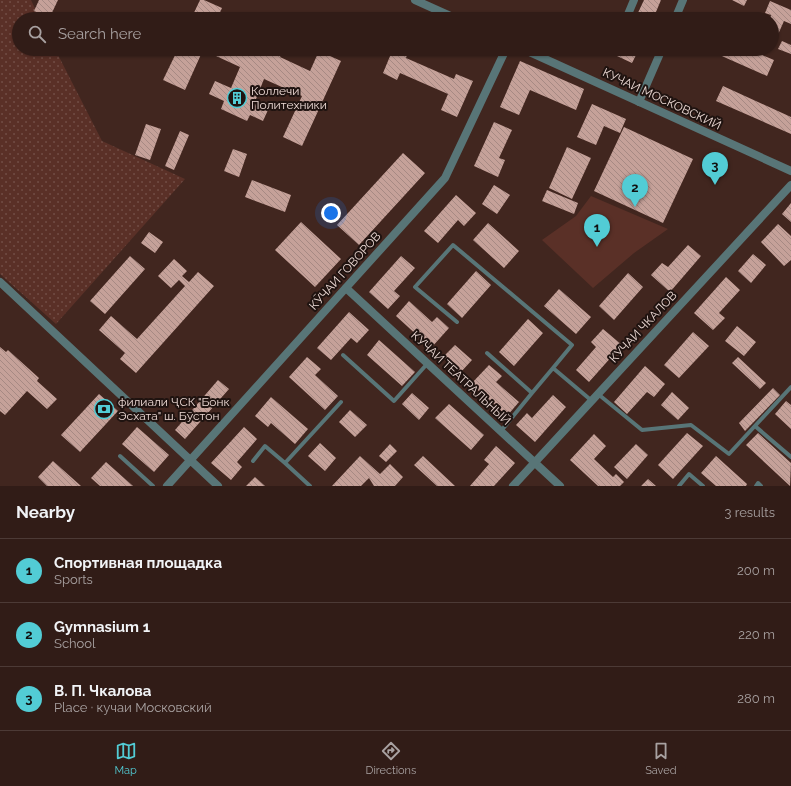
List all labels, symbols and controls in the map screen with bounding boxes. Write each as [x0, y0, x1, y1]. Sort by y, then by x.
search box [12, 12, 779, 56]
icon: search [26, 23, 48, 45]
text: Search here [58, 25, 141, 43]
street label: КУЧАИ МОСКОВСКИЙ [601, 65, 723, 133]
place label: Коллечи Политехники [251, 84, 327, 112]
building icon: Коллечи Политехники [226, 87, 248, 109]
pin: 3 [702, 152, 728, 185]
pin: 2 [622, 174, 648, 207]
your location [321, 203, 341, 223]
pin: 1 [584, 214, 610, 247]
street label: КӮЧАИ ГОВОРОВ [306, 229, 384, 313]
street label: КУЧАИ ЧКАЛОВ [606, 289, 680, 365]
street label: КУЧАИ ТЕАТРАЛЬНЫЙ [408, 328, 514, 428]
place label: филиали ҶСК "Бонк Эсхата" ш. Бӯстон [118, 395, 230, 423]
bank icon: филиали ҶСК "Бонк Эсхата" ш. Бӯстон [93, 398, 115, 420]
text: Nearby [16, 502, 75, 522]
text: 3 results [725, 505, 775, 520]
text: Спортивная площадка [54, 554, 222, 572]
text: 1 [26, 563, 32, 578]
text: 200 m [737, 563, 775, 578]
text: Sports [54, 572, 93, 587]
text: Gymnasium 1 [54, 618, 150, 636]
text: 2 [25, 627, 33, 642]
text: 220 m [738, 627, 775, 642]
text: School [54, 636, 96, 651]
text: В. П. Чкалова [54, 682, 151, 700]
text: 3 [25, 691, 33, 706]
text: 280 m [737, 691, 775, 706]
text: Place · кучаи Московский [54, 700, 212, 715]
tab: Map [114, 740, 137, 777]
tab: Directions [366, 740, 416, 777]
tab: Saved [645, 740, 677, 777]

